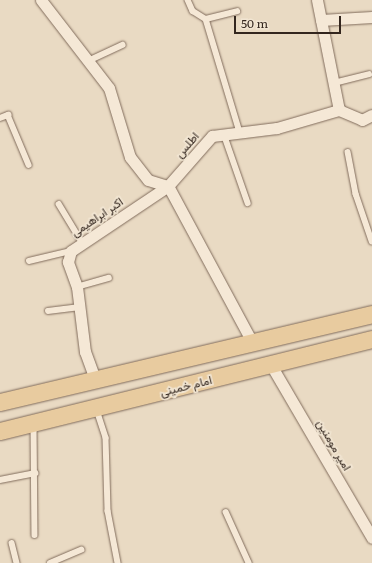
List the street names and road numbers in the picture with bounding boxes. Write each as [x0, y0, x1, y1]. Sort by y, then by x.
street label: اطلس [172, 129, 202, 161]
street label: اکبر ابراهیمی [68, 194, 126, 240]
street label: امام خمینی [159, 373, 213, 399]
street label: امیر مومنین [314, 417, 354, 473]

